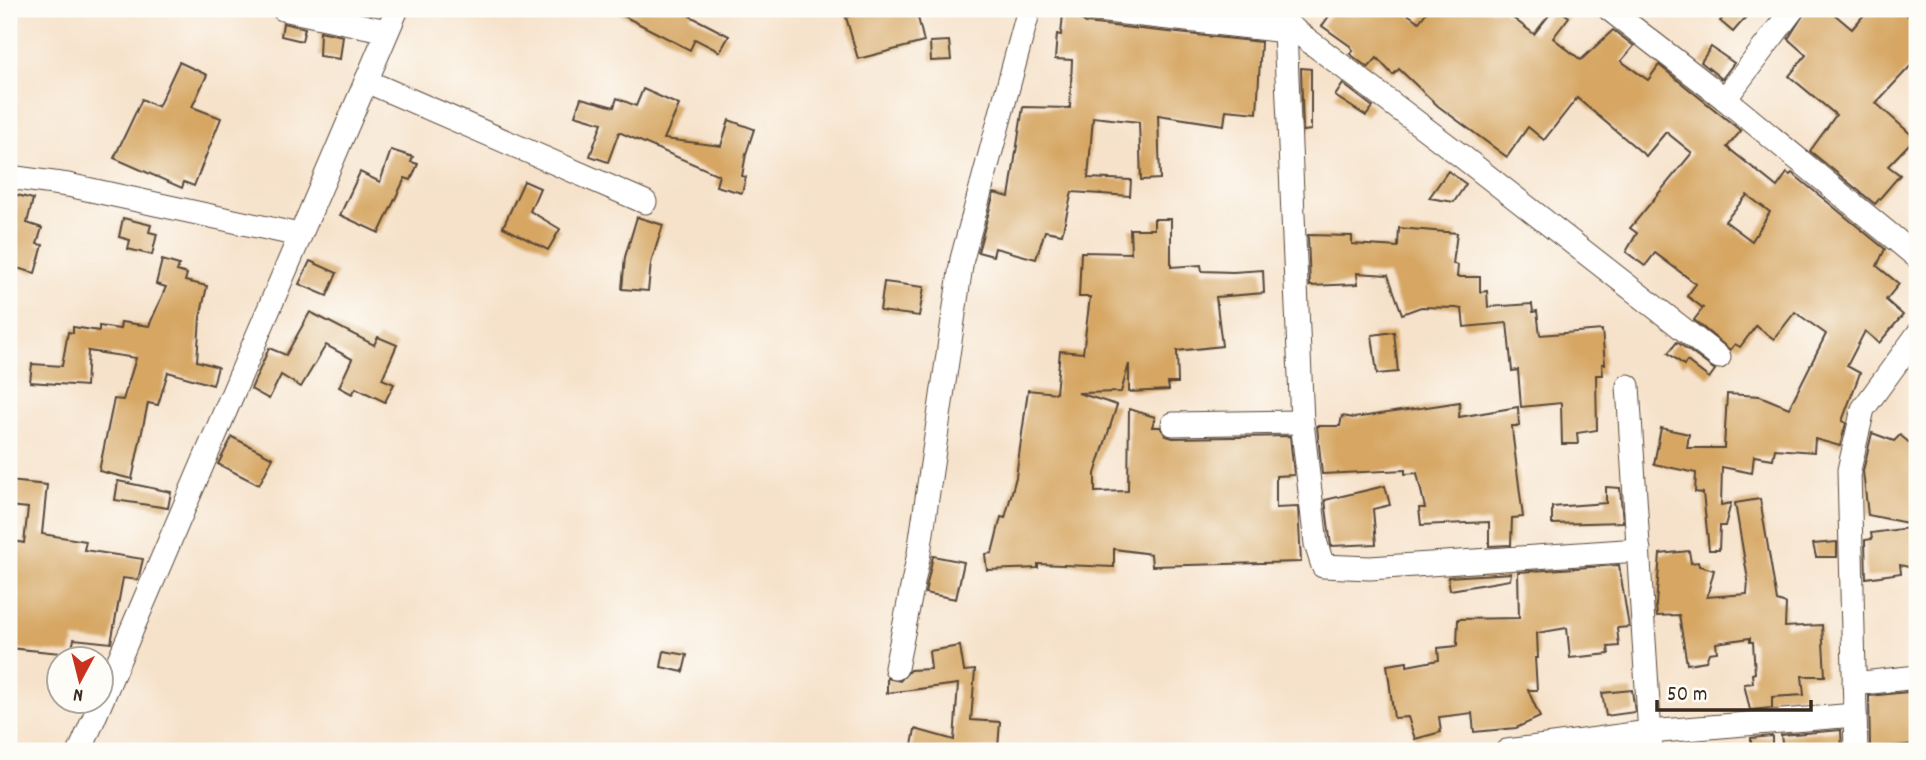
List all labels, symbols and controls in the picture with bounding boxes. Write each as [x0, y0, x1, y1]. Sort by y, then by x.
north arrow [46, 644, 116, 714]
scale bar [1657, 669, 1811, 713]
text: N [72, 679, 85, 707]
text: 50 m [1667, 681, 1707, 711]

